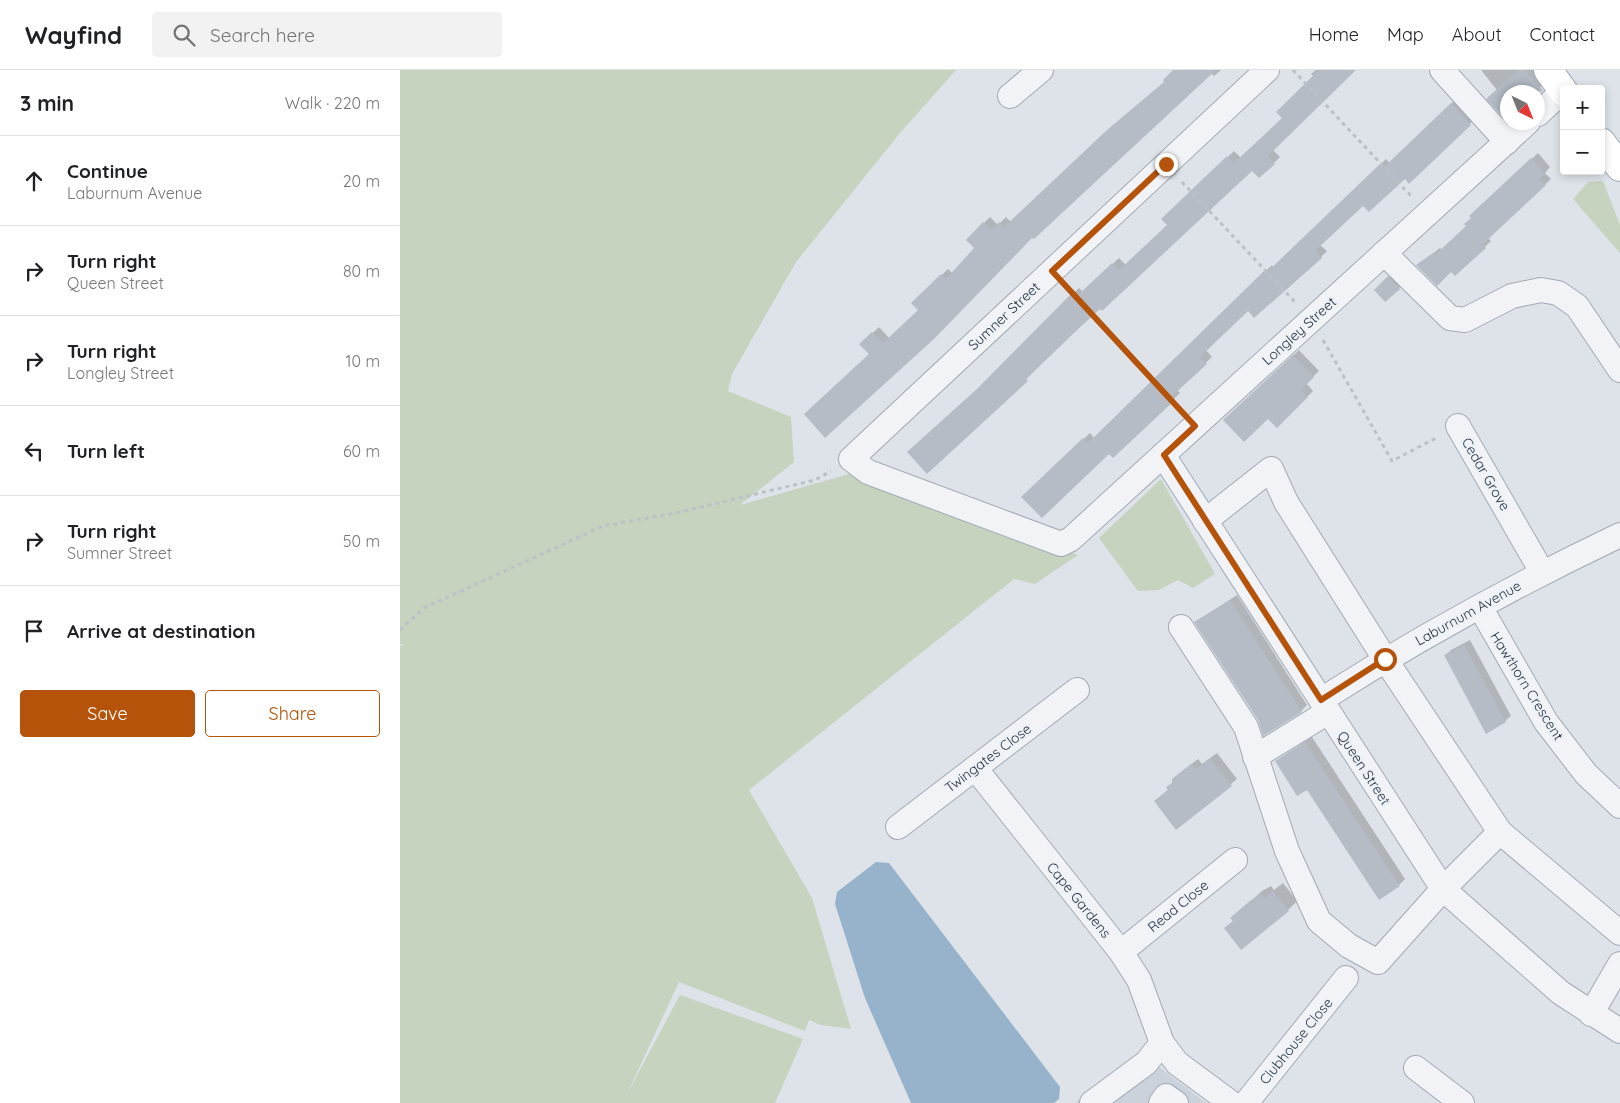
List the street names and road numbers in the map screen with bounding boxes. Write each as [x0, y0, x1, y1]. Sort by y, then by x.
street label: Sumner Street [964, 278, 1044, 354]
street label: Longley Street [1258, 293, 1340, 369]
street label: Cedar Grove [1458, 434, 1514, 514]
street label: Laburnum Avenue [1412, 576, 1524, 650]
street label: Hawthorn Crescent [1486, 628, 1568, 744]
street label: Twingates Close [941, 720, 1035, 796]
street label: Queen Street [1333, 728, 1395, 809]
street label: Cape Gardens [1043, 858, 1115, 942]
street label: Read Close [1144, 876, 1212, 936]
street label: Clubhouse Close [1255, 994, 1337, 1088]

